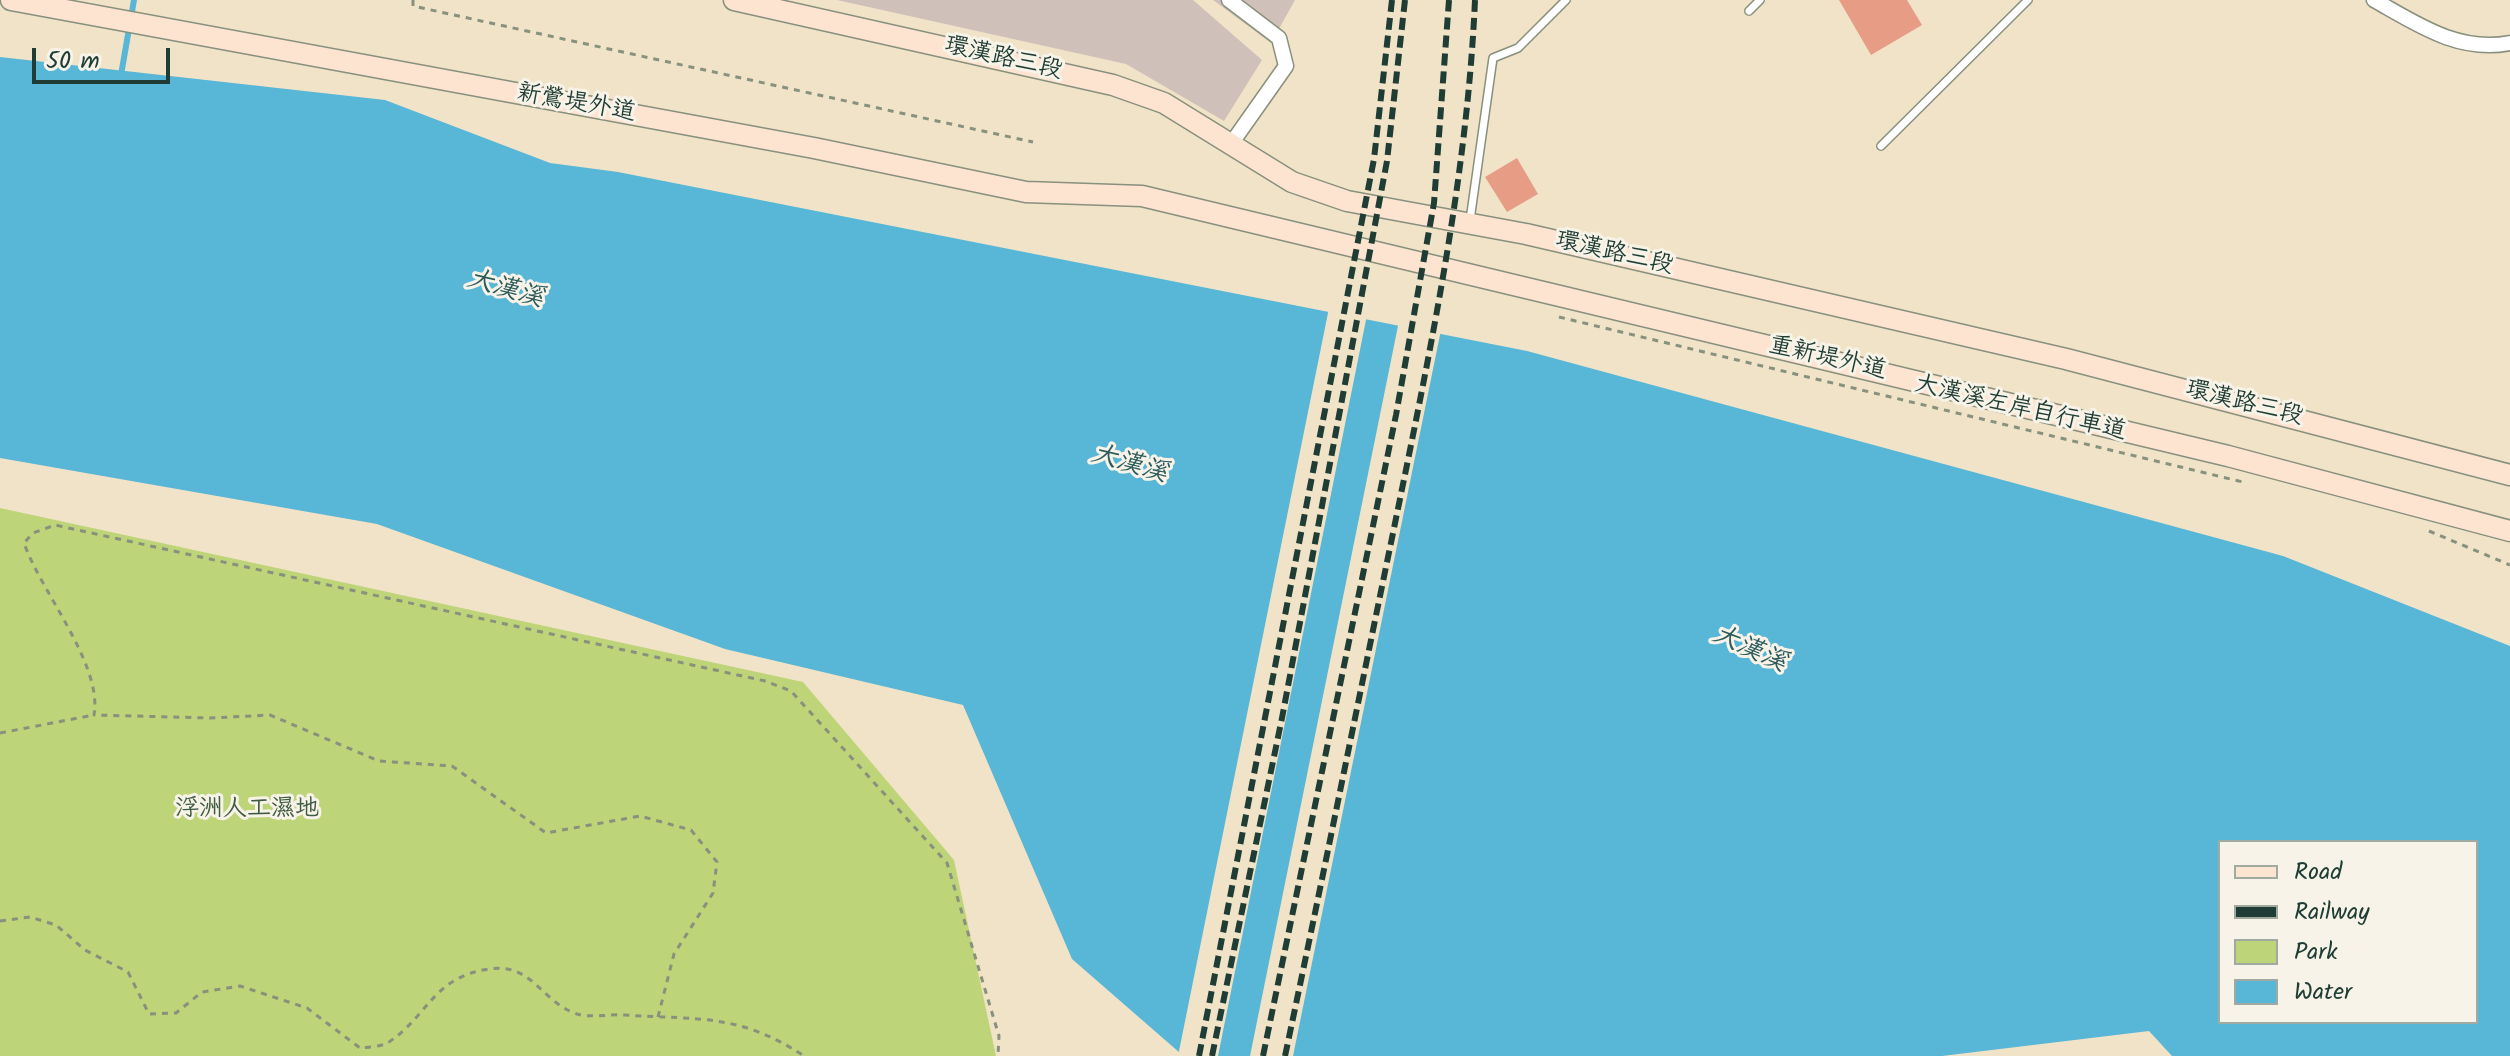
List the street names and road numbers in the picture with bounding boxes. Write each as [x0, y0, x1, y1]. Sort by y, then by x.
street label: 環漢路三段 [941, 32, 1065, 88]
street label: 新鶯堤外道 [514, 80, 638, 130]
street label: 環漢路三段 [1552, 227, 1676, 283]
street label: 重新堤外道 [1765, 332, 1889, 388]
street label: 大漢溪左岸自行車道 [1912, 372, 2128, 448]
street label: 環漢路三段 [2182, 377, 2306, 433]

